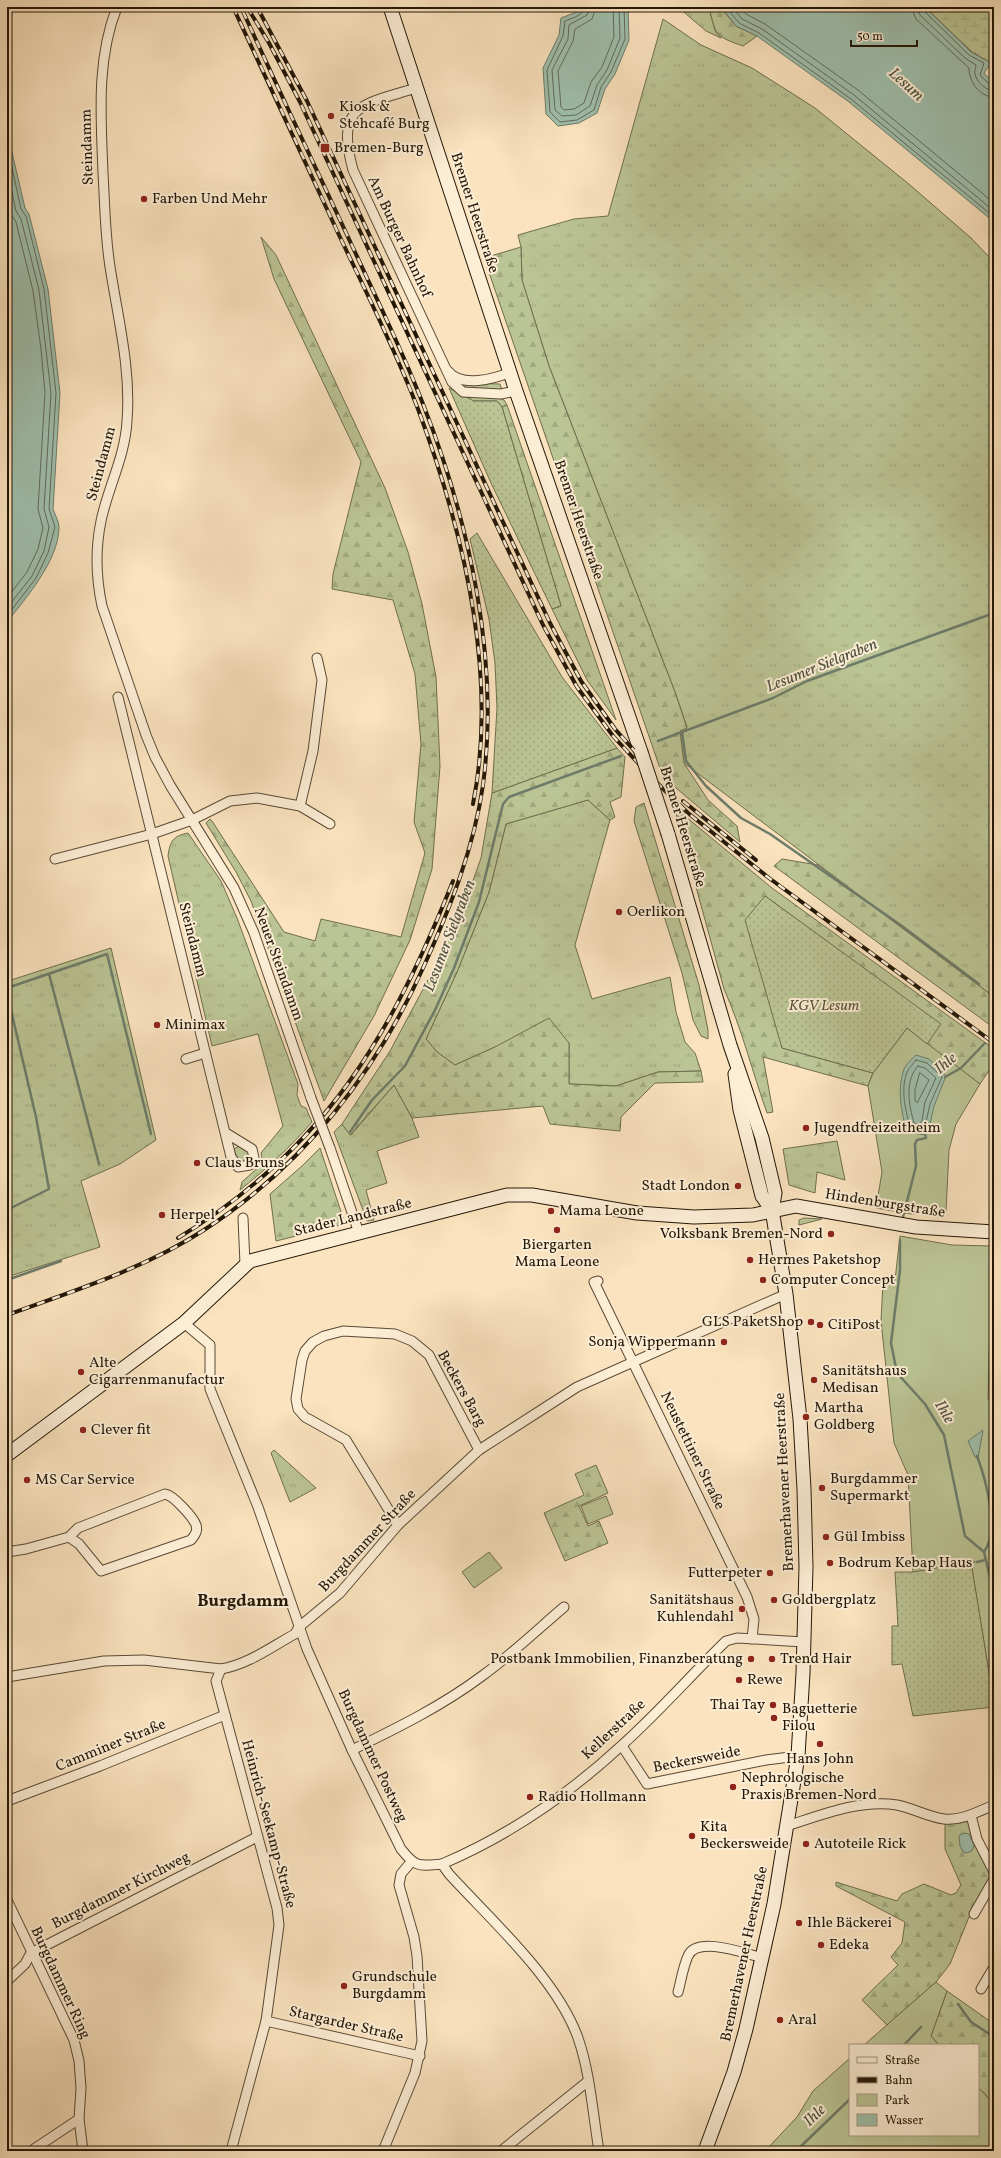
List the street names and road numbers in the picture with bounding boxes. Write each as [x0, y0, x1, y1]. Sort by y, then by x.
street label: Steindamm [76, 108, 100, 186]
street label: Bremer Heerstraße [445, 150, 503, 276]
street label: Am Burger Bahnhof [362, 173, 437, 303]
street label: Steindamm [82, 424, 122, 504]
street label: Bremer Heerstraße [548, 457, 608, 583]
street label: Bremer Heerstraße [654, 764, 710, 890]
street label: Steindamm [173, 900, 211, 980]
street label: Neuer Steindamm [248, 904, 308, 1024]
street label: Hindenburgstraße [823, 1184, 947, 1224]
street label: Stader Landstraße [292, 1193, 414, 1243]
street label: Beckers Barg [431, 1347, 491, 1431]
street label: Neustettiner Straße [654, 1388, 730, 1514]
street label: Bremerhavener Heerstraße [770, 1392, 800, 1572]
street label: Burgdammer Straße [315, 1485, 421, 1597]
street label: Burgdammer Postweg [332, 1686, 412, 1826]
street label: Kellerstraße [577, 1695, 651, 1765]
street label: Camminer Straße [53, 1714, 169, 1778]
street label: Heinrich-Seekamp-Straße [235, 1737, 301, 1911]
street label: Beckersweide [651, 1741, 743, 1779]
street label: Burgdammer Kirchweg [48, 1847, 194, 1935]
street label: Bremerhavener Heerstraße [716, 1864, 774, 2044]
street label: Burgdammer Ring [25, 1923, 95, 2043]
street label: Stargarder Straße [287, 2002, 405, 2048]

